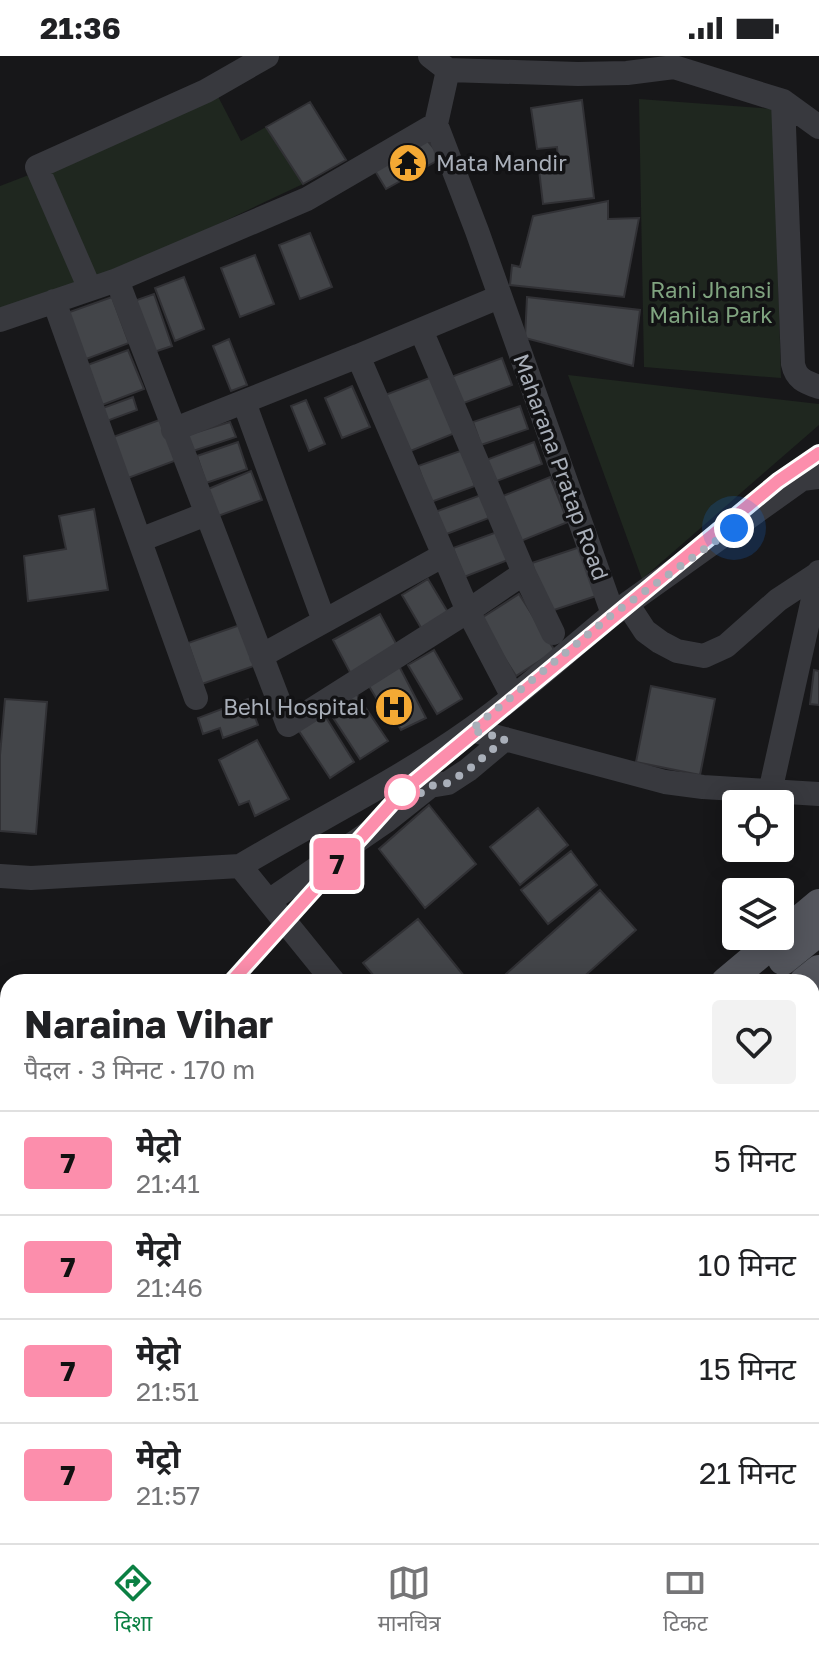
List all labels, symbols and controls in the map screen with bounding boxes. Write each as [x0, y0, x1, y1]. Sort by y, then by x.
text: 21:36 [40, 10, 121, 46]
temple icon: Mata Mandir [387, 142, 429, 184]
place label: Mata Mandir [436, 149, 567, 176]
park label: Rani Jhansi Mahila Park [649, 276, 773, 328]
street label: Maharana Pratap Road [508, 350, 615, 584]
your location [714, 508, 754, 548]
hospital icon: Behl Hospital [373, 686, 415, 728]
place label: Behl Hospital [223, 693, 366, 720]
unlabelled marker [385, 775, 419, 809]
map controls [722, 790, 794, 950]
button: locate [722, 790, 794, 862]
line badge: 7 [311, 838, 363, 890]
text: 7 [329, 847, 345, 880]
button: layers [722, 878, 794, 950]
button: heart [712, 1000, 796, 1084]
text: Naraina Vihar [24, 1001, 273, 1046]
text: पैदल · 3 मिनट · 170 m [24, 1054, 255, 1085]
text: मेट्रो [136, 1127, 181, 1163]
text: 5 मिनट [714, 1143, 796, 1179]
text: 7 [60, 1146, 76, 1179]
text: 21:41 [136, 1168, 200, 1199]
text: मेट्रो [136, 1231, 181, 1267]
text: 10 मिनट [698, 1247, 796, 1283]
text: 7 [60, 1250, 76, 1283]
text: 21:46 [136, 1272, 203, 1303]
text: मेट्रो [136, 1335, 181, 1371]
text: 15 मिनट [699, 1351, 796, 1387]
text: 7 [60, 1354, 76, 1387]
text: 21:51 [136, 1376, 199, 1407]
text: मेट्रो [136, 1439, 181, 1475]
text: 21 मिनट [699, 1455, 796, 1491]
text: 7 [60, 1458, 76, 1491]
text: 21:57 [136, 1480, 200, 1511]
tab: दिशा [111, 1561, 155, 1640]
tab: मानचित्र [378, 1561, 441, 1640]
tab: टिकट [663, 1561, 708, 1640]

